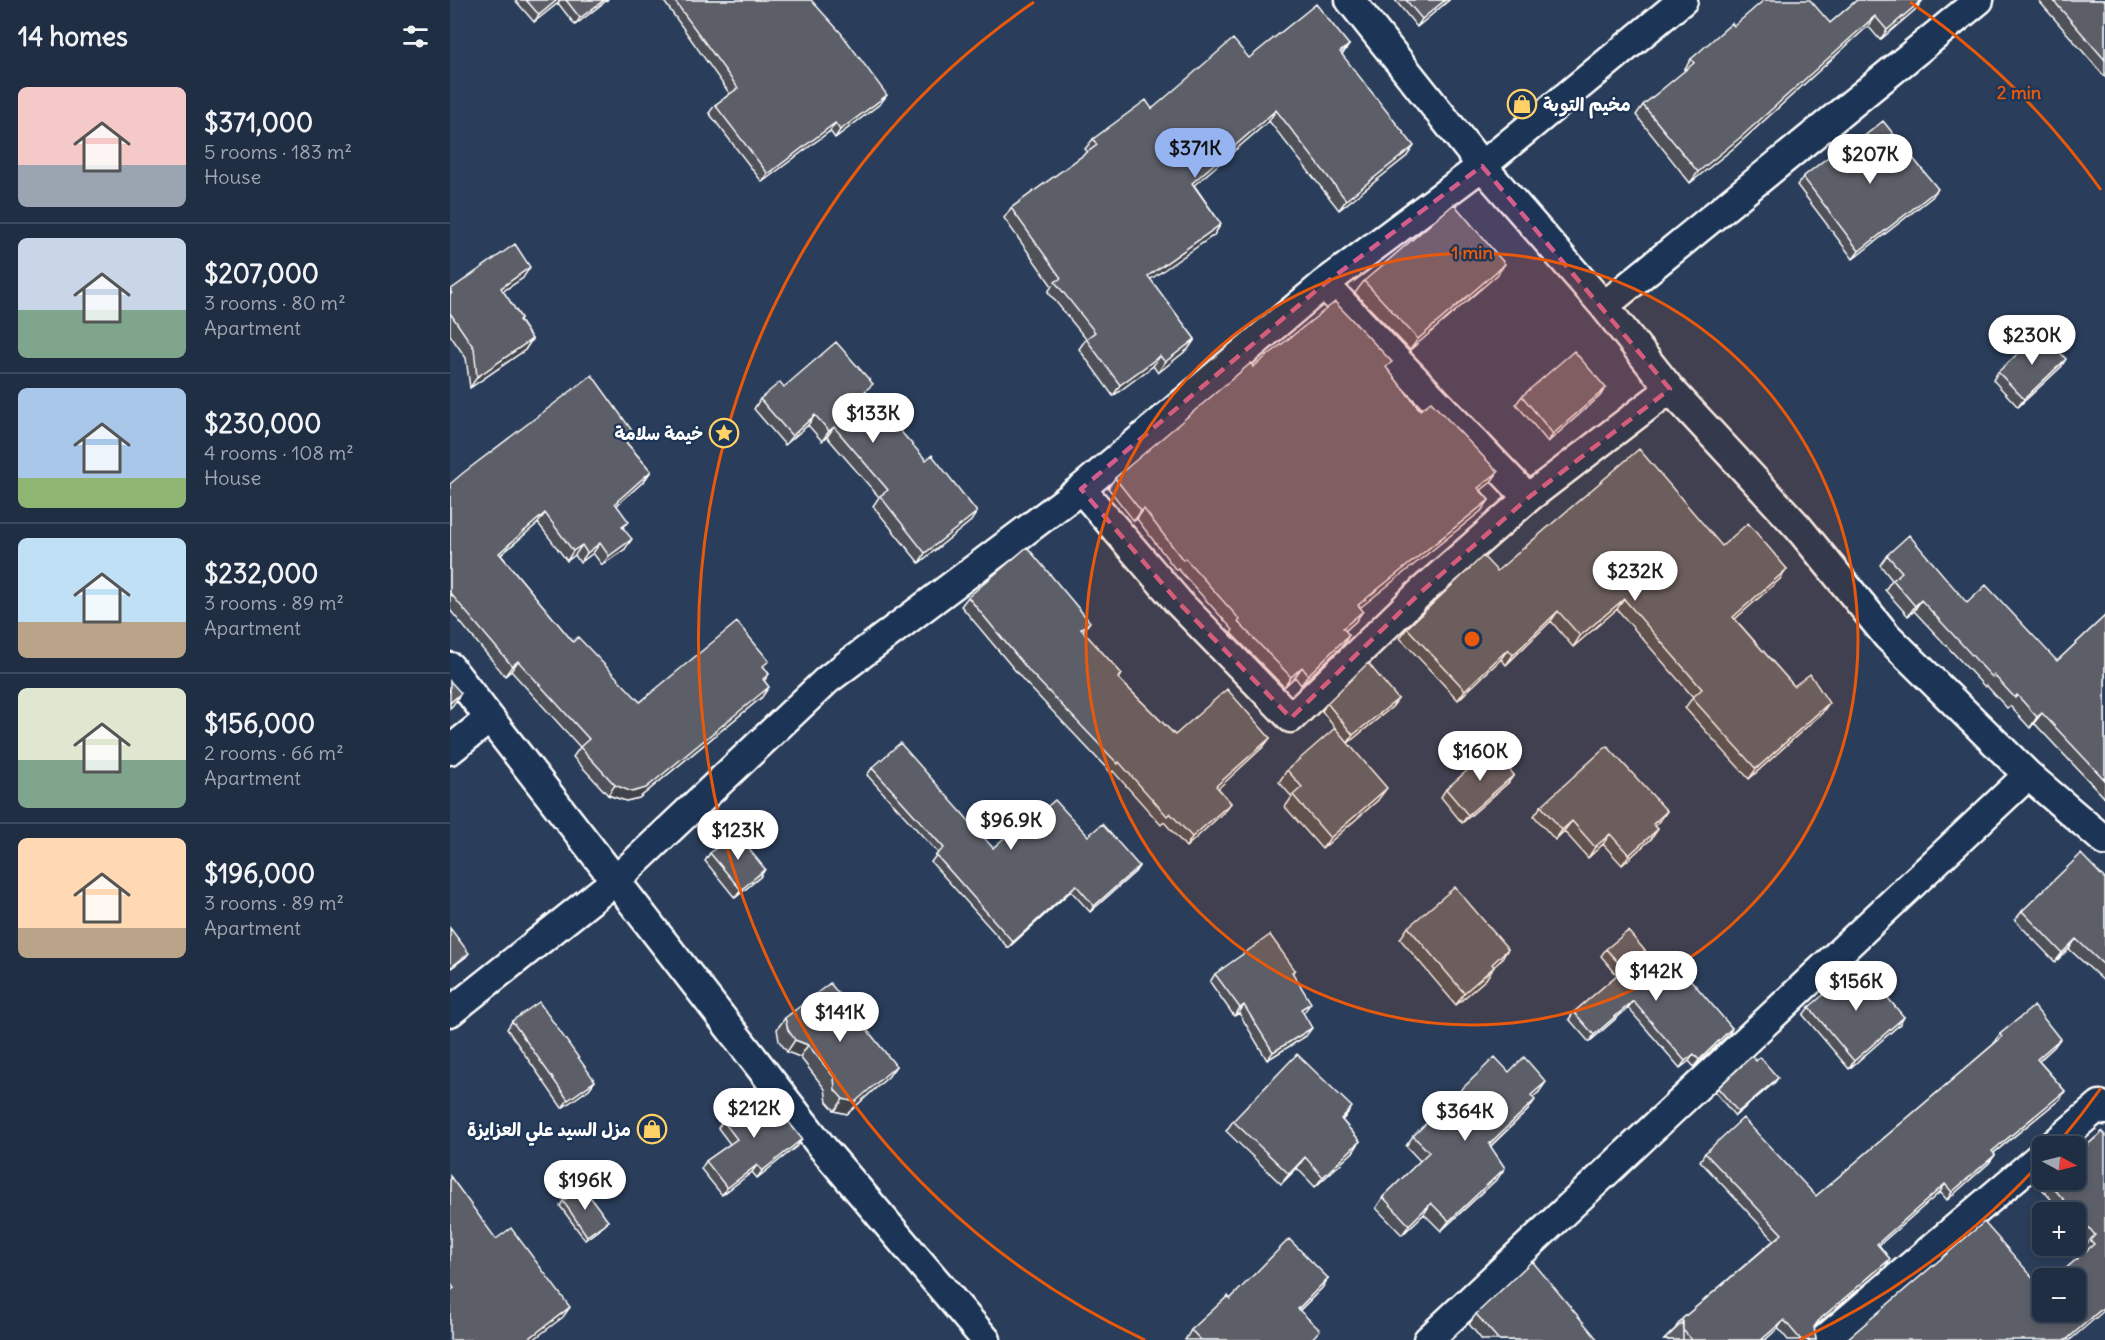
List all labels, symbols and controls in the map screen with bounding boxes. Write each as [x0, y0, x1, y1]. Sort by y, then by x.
text: 14 homes [18, 20, 128, 53]
icon: filters [399, 20, 432, 53]
text: 2 min [1997, 81, 2042, 104]
shop icon: مخيم التوبة [1506, 88, 1538, 120]
place label: مخيم التوبة [1543, 93, 1631, 119]
text: $371,000 [204, 106, 313, 139]
icon: home [66, 111, 138, 183]
pin: $371K [1153, 128, 1237, 179]
pin: $207K [1828, 134, 1912, 185]
text: $371K [1169, 135, 1221, 160]
text: 5 rooms · 183 m² [204, 139, 352, 164]
text: $207K [1841, 141, 1899, 166]
text: House [204, 164, 261, 189]
text: 1 min [1451, 241, 1493, 264]
text: $207,000 [204, 257, 319, 290]
icon: home [66, 262, 138, 334]
text: 3 rooms · 80 m² [204, 290, 346, 315]
text: Apartment [204, 315, 301, 340]
pin: $230K [1990, 315, 2074, 366]
text: $230K [2003, 322, 2061, 347]
pin: $133K [831, 393, 915, 444]
text: $133K [846, 400, 900, 425]
text: $230,000 [204, 407, 321, 440]
icon: home [66, 412, 138, 484]
place icon: خيمة سلامة [708, 417, 740, 449]
place label: خيمة سلامة [614, 422, 703, 445]
text: 4 rooms · 108 m² [204, 440, 354, 465]
text: House [204, 465, 261, 490]
pin: $232K [1593, 551, 1677, 602]
text: $232,000 [204, 557, 318, 590]
text: $232K [1607, 558, 1663, 583]
icon: home [66, 562, 138, 634]
text: 3 rooms · 89 m² [204, 590, 344, 615]
text: Apartment [204, 615, 301, 640]
centre of rings [1462, 629, 1482, 649]
text: $156,000 [204, 707, 315, 740]
icon: home [66, 712, 138, 784]
pin: $160K [1438, 731, 1522, 782]
text: $160K [1452, 738, 1508, 763]
text: 2 rooms · 66 m² [204, 740, 344, 765]
text: Apartment [204, 765, 301, 790]
pin: $96.9K [962, 800, 1060, 851]
text: $96.9K [980, 807, 1042, 832]
pin: $123K [696, 810, 780, 861]
text: $123K [711, 817, 765, 842]
text: $196,000 [204, 857, 315, 890]
icon: home [66, 862, 138, 934]
text: 3 rooms · 89 m² [204, 890, 344, 915]
text: Apartment [204, 915, 301, 940]
pin: $142K [1614, 951, 1698, 1002]
text: $142K [1629, 958, 1683, 983]
pin: $156K [1814, 961, 1898, 1012]
text: $156K [1829, 968, 1883, 993]
pin: $141K [798, 992, 882, 1043]
text: $141K [815, 999, 865, 1024]
pin: $212K [712, 1088, 796, 1139]
pin: $364K [1423, 1091, 1507, 1142]
text: $212K [727, 1095, 781, 1120]
text: $364K [1436, 1098, 1494, 1123]
shop icon: مزل السيد علي العزايزة [636, 1113, 668, 1145]
place label: مزل السيد علي العزايزة [467, 1118, 631, 1146]
north arrow [2032, 1136, 2086, 1190]
map controls [2032, 1136, 2086, 1322]
pin: $196K [543, 1160, 627, 1211]
text: $196K [558, 1167, 612, 1192]
button: + [2032, 1202, 2086, 1256]
button: − [2032, 1268, 2086, 1322]

